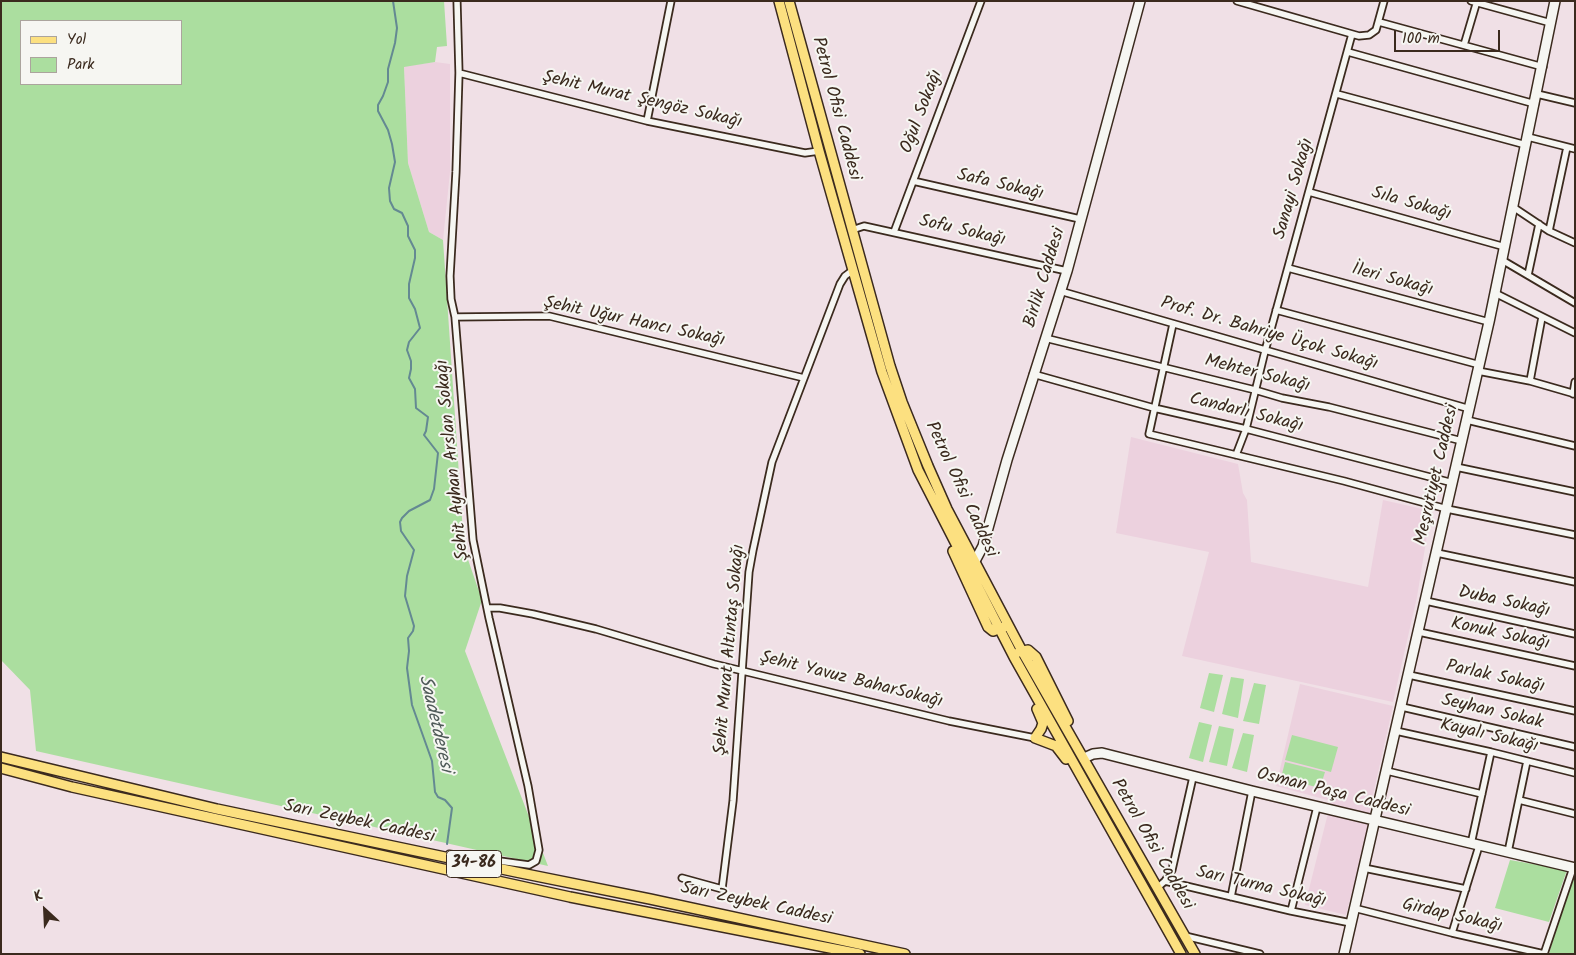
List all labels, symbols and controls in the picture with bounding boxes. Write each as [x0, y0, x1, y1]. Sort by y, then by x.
legend [20, 20, 182, 85]
scale bar [1396, 20, 1502, 52]
text: 100 m [1402, 27, 1440, 51]
text: Yol [67, 28, 86, 52]
street label: Petrol Ofisi Caddesi [805, 35, 865, 183]
text: Park [67, 53, 94, 77]
street label: Şehit Murat Şengöz Sokağı [540, 67, 744, 135]
street label: Oğul Sokağı [897, 67, 949, 157]
street label: Sanayi Sokağı [1270, 136, 1320, 242]
street label: Safa Sokağı [955, 166, 1045, 206]
street label: Sıla Sokağı [1369, 183, 1453, 227]
street label: Sofu Sokağı [917, 212, 1007, 252]
street label: Birlik Caddesi [1021, 225, 1071, 331]
street label: İleri Sokağı [1349, 260, 1435, 302]
street label: Şehit Uğur Hancı Sokağı [541, 293, 727, 353]
street label: Prof. Dr. Bahriye Üçok Sokağı [1158, 294, 1380, 376]
street label: Mehter Sokağı [1202, 351, 1312, 399]
street label: Şehit Ayhan Arslan Sokağı [433, 358, 475, 562]
street label: Candarlı Sokağı [1187, 389, 1305, 439]
street label: Meşrutiyet Caddesi [1411, 403, 1465, 547]
street label: Petrol Ofisi Caddesi [919, 419, 1001, 561]
street label: Şehit Murat Altıntaş Sokağı [711, 543, 751, 757]
street label: Duba Sokağı [1456, 583, 1552, 623]
street label: Konuk Sokağı [1449, 614, 1551, 656]
street label: Şehit Yavuz BaharSokağı [757, 648, 945, 714]
street label: Parlak Sokağı [1444, 657, 1546, 699]
water label: Saadetderesi [412, 673, 456, 775]
street label: Seyhan Sokak [1439, 691, 1545, 735]
street label: Kayalı Sokağı [1438, 715, 1540, 759]
street label: Osman Paşa Caddesi [1254, 765, 1412, 823]
street label: Petrol Ofisi Caddesi [1105, 776, 1197, 914]
street label: Sarı Zeybek Caddesi [281, 796, 437, 850]
road number: 34-86 [446, 851, 502, 878]
street label: Sarı Turna Sokağı [1194, 863, 1328, 913]
street label: Sarı Zeybek Caddesi [678, 878, 834, 932]
north arrow [20, 885, 70, 935]
text: K [30, 885, 47, 908]
street label: Girdap Sokağı [1400, 895, 1504, 939]

